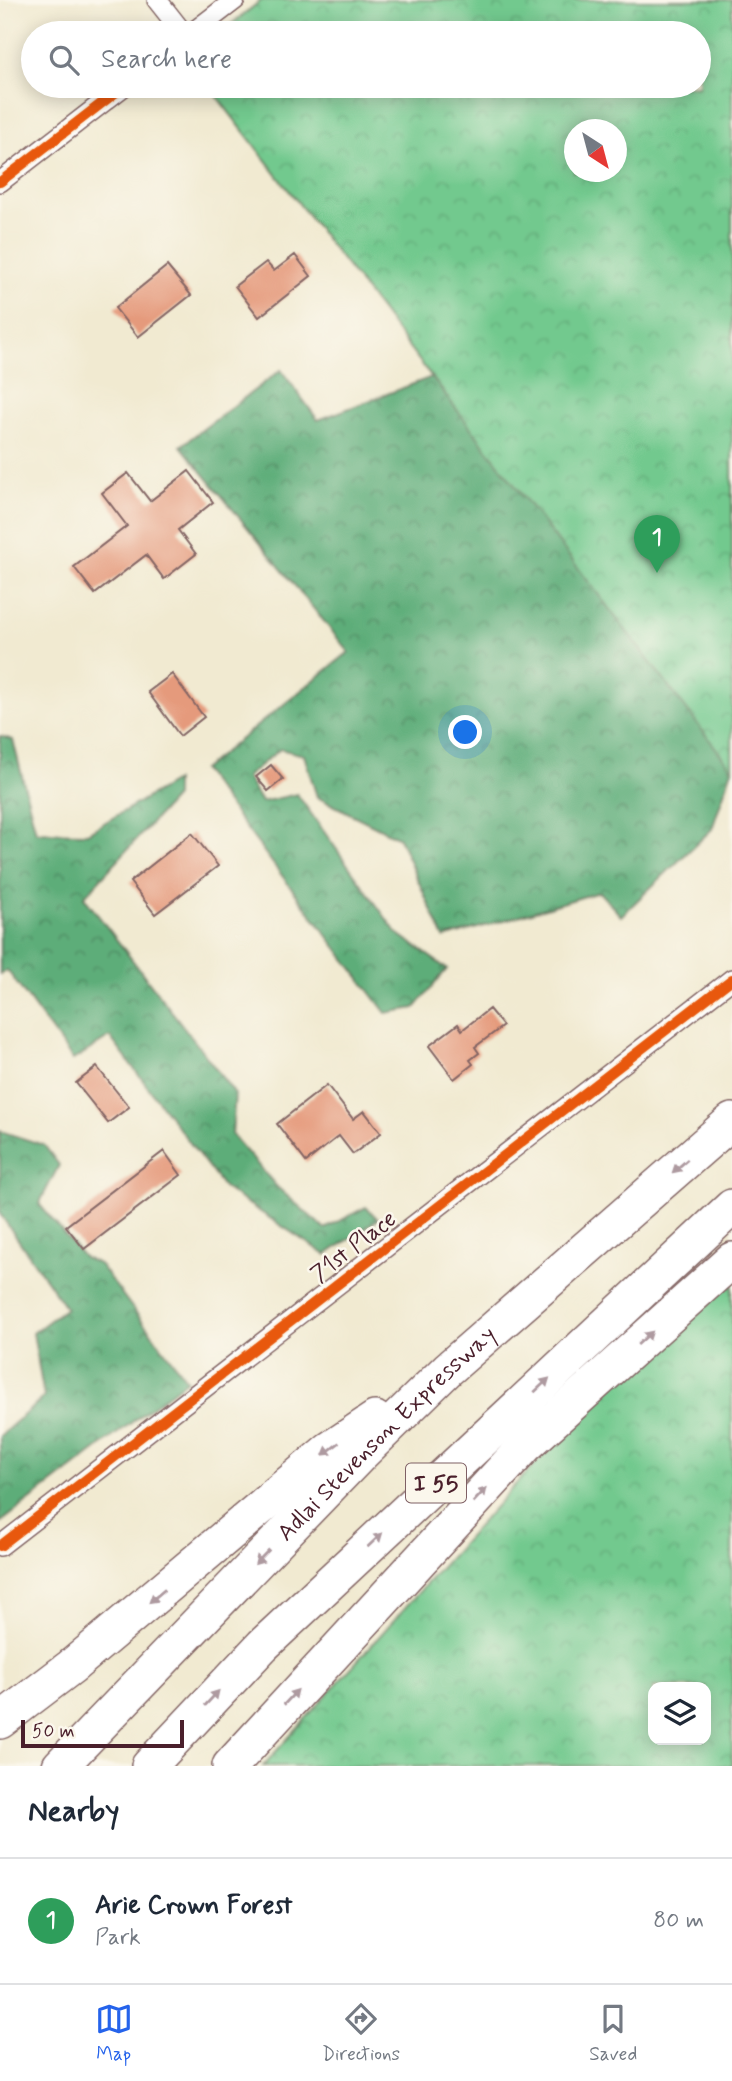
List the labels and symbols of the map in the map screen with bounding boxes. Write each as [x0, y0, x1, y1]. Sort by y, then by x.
north arrow [564, 119, 627, 182]
pin: 1 [634, 515, 680, 573]
your location [448, 715, 482, 749]
one-way arrow [672, 1158, 689, 1173]
street label: 71st Place [305, 1204, 403, 1290]
street label: Adlai Stevenson Expressway [271, 1320, 503, 1549]
one-way arrow [636, 1330, 654, 1346]
one-way arrow [533, 1377, 551, 1393]
one-way arrow [322, 1442, 340, 1456]
road number: I 55 [406, 1464, 466, 1502]
one-way arrow [472, 1486, 488, 1503]
one-way arrow [366, 1532, 384, 1548]
one-way arrow [254, 1548, 270, 1565]
one-way arrow [148, 1588, 165, 1603]
one-way arrow [283, 1688, 299, 1705]
one-way arrow [204, 1689, 220, 1707]
scale bar [21, 1717, 184, 1749]

